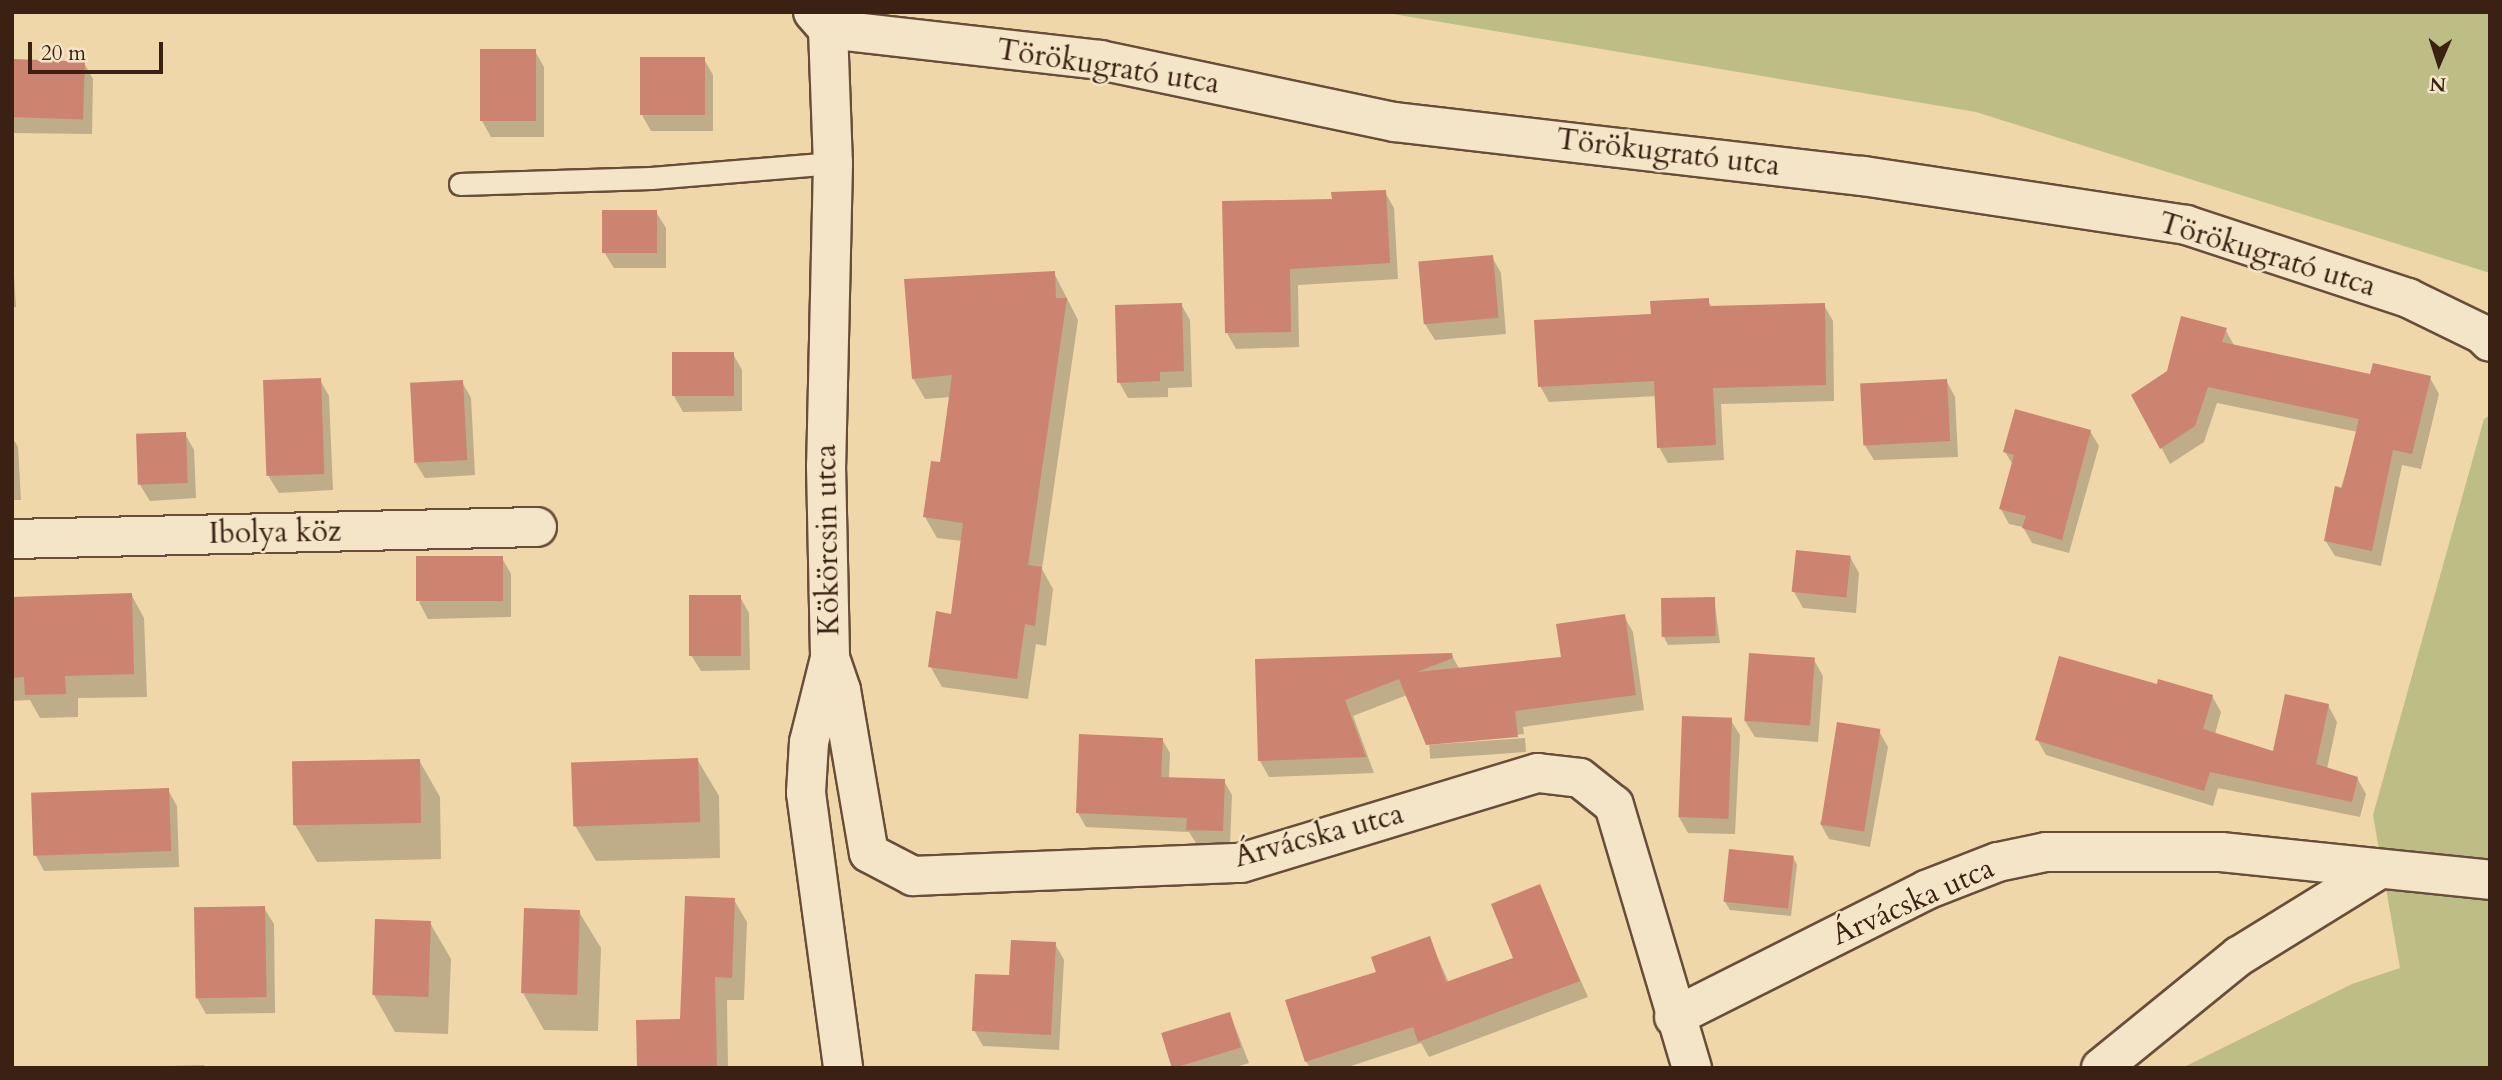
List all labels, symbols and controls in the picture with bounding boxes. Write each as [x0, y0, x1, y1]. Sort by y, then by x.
scale bar [32, 28, 166, 72]
north arrow [2404, 28, 2474, 98]
street label: Törökugrató utca [994, 32, 1222, 102]
text: 20 m [41, 39, 86, 68]
text: N [2429, 71, 2447, 97]
street label: Törökugrató utca [1554, 121, 1782, 185]
street label: Törökugrató utca [2154, 205, 2380, 305]
street label: Kökörcsin utca [808, 444, 848, 636]
street label: Ibolya köz [208, 514, 342, 552]
street label: Árvácska utca [1230, 796, 1408, 876]
street label: Árvácska utca [1826, 850, 2000, 954]

